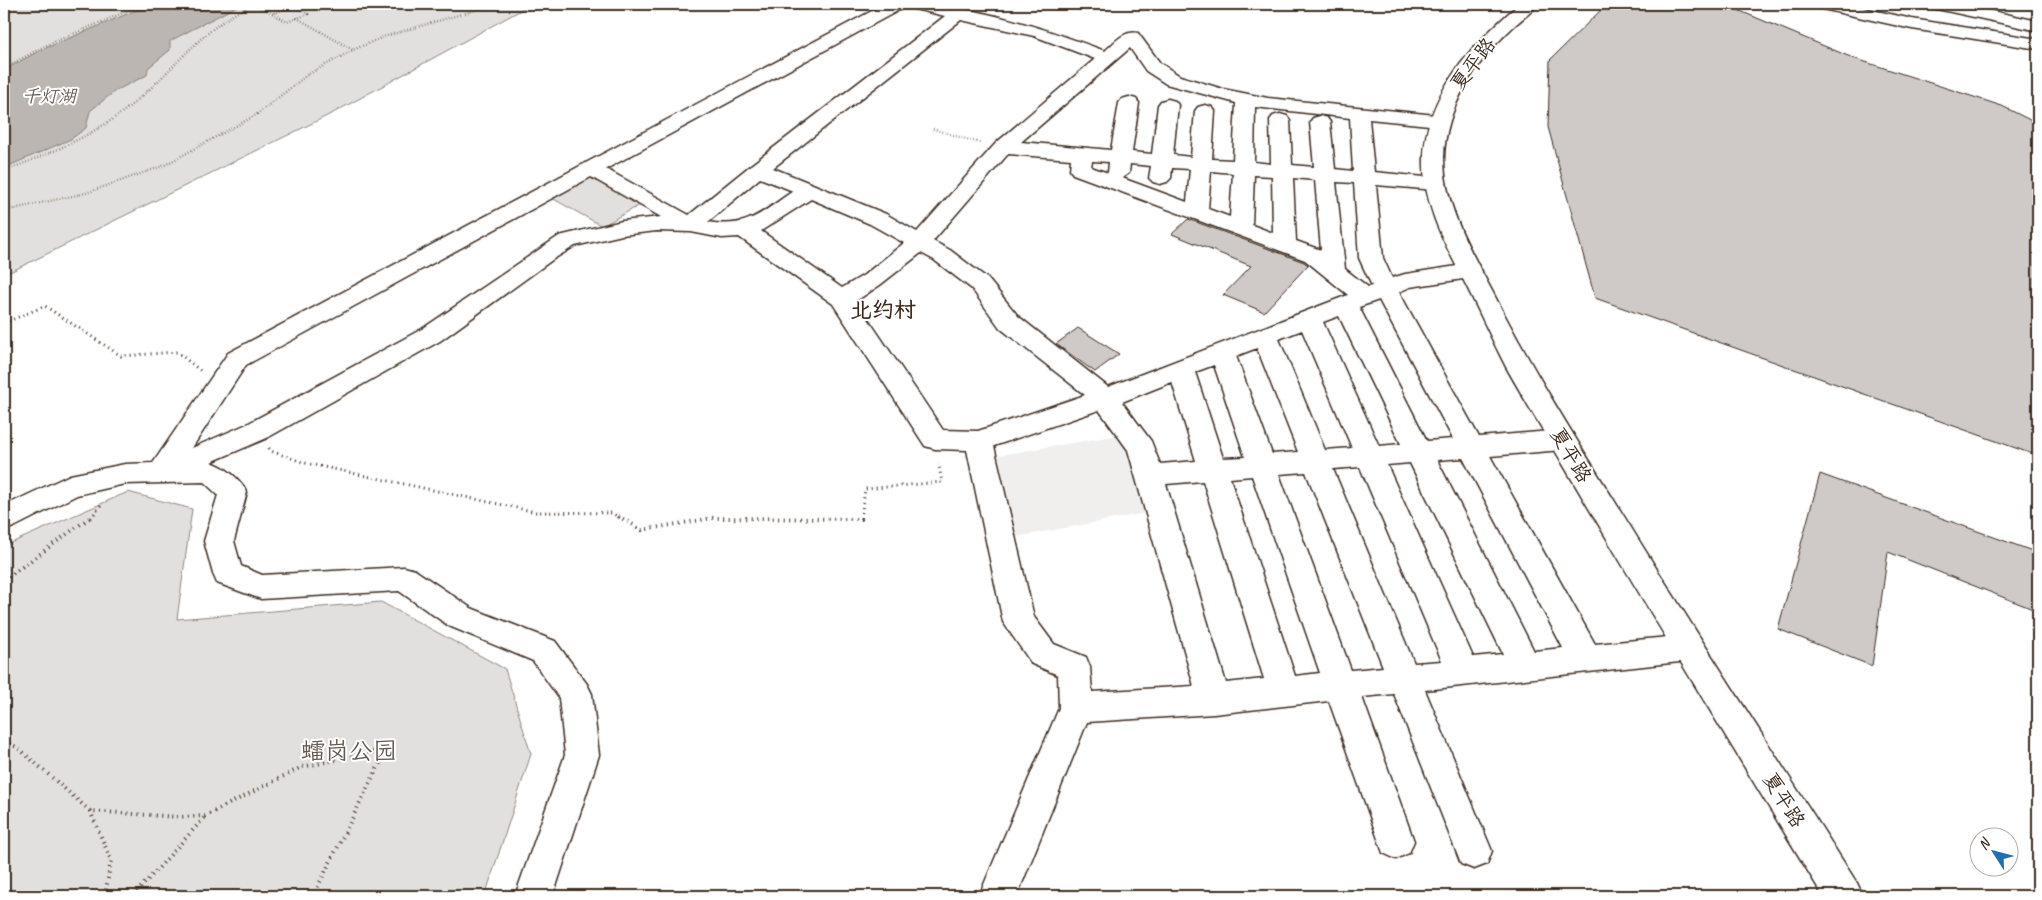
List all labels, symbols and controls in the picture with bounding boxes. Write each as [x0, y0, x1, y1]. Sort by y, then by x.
street label: 夏平路 [1445, 32, 1502, 95]
water label: 千灯湖 [22, 85, 78, 107]
district label: 北约村 [850, 296, 916, 324]
street label: 夏平路 [1545, 423, 1598, 488]
park label: 𧒽岗公园 [301, 736, 397, 766]
street label: 夏平路 [1758, 768, 1811, 833]
north arrow [1970, 828, 2020, 878]
text: N [1974, 834, 1995, 853]

